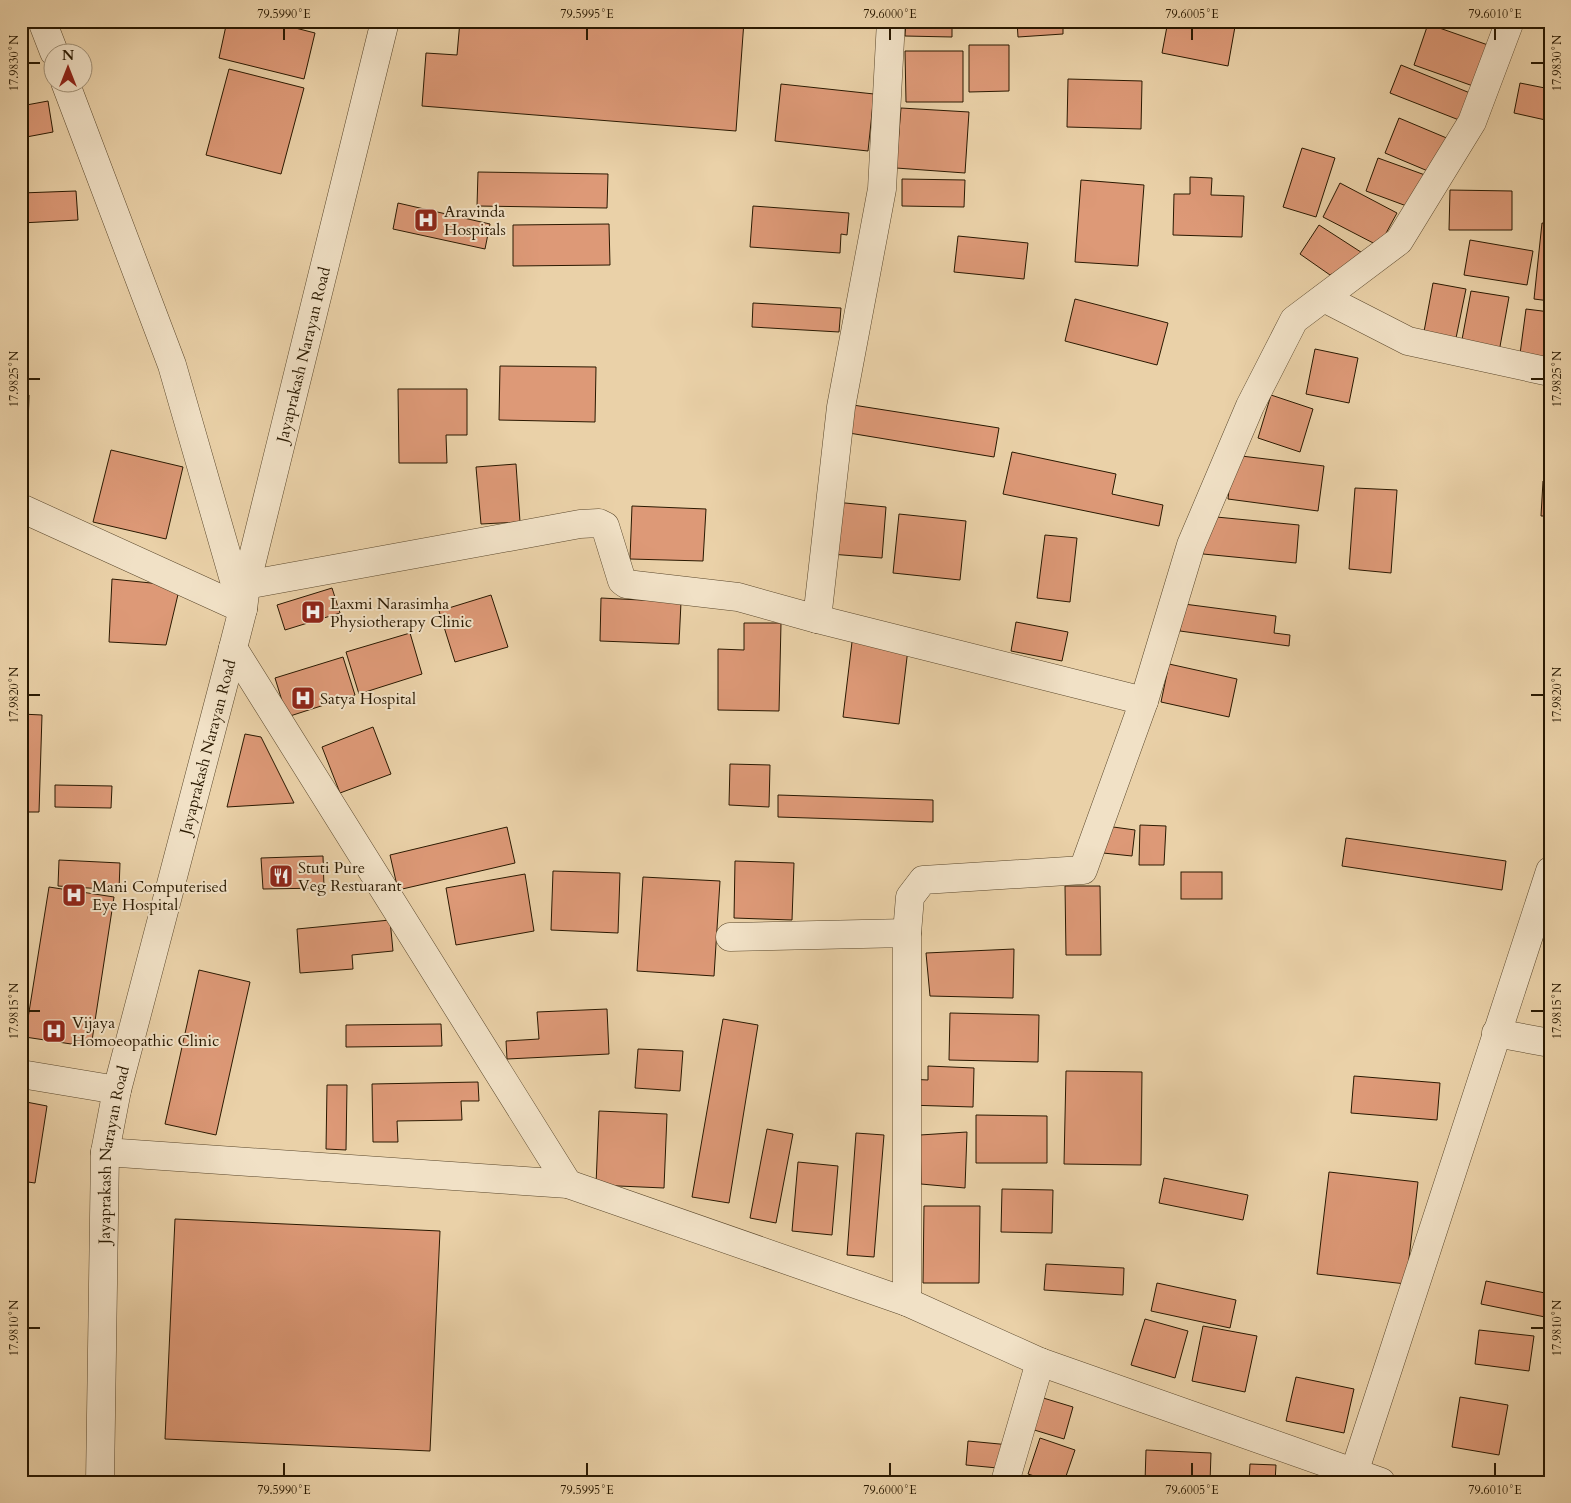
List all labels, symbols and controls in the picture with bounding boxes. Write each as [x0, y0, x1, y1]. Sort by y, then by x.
text: 79.5990°E [257, 6, 311, 22]
text: 79.5995°E [560, 6, 614, 22]
text: 79.6000°E [863, 6, 917, 22]
text: 79.6005°E [1165, 6, 1219, 22]
text: 79.6010°E [1468, 6, 1522, 22]
text: 17.9830°N [6, 34, 22, 91]
text: 17.9830°N [1549, 34, 1565, 91]
north arrow [42, 42, 92, 92]
text: N [62, 46, 74, 65]
place label: Aravinda Hospitals [444, 201, 506, 241]
hospital icon: Aravinda Hospitals [413, 207, 439, 233]
street label: Jayaprakash Narayan Road [271, 264, 336, 447]
text: 17.9825°N [6, 350, 22, 407]
text: 17.9825°N [1549, 350, 1565, 407]
place label: Laxmi Narasimha Physiotherapy Clinic [330, 593, 472, 633]
hospital icon: Laxmi Narasimha Physiotherapy Clinic [300, 599, 326, 625]
street label: Jayaprakash Narayan Road [174, 657, 242, 839]
text: 17.9820°N [6, 666, 22, 723]
text: 17.9820°N [1549, 666, 1565, 723]
hospital icon: Satya Hospital [290, 685, 316, 711]
place label: Satya Hospital [320, 688, 416, 710]
place label: Stuti Pure Veg Restuarant [298, 857, 402, 897]
restaurant icon: Stuti Pure Veg Restuarant [268, 863, 294, 889]
place label: Mani Computerised Eye Hospital [92, 876, 228, 916]
hospital icon: Mani Computerised Eye Hospital [61, 882, 87, 908]
text: 17.9815°N [6, 982, 22, 1039]
text: 17.9815°N [1549, 982, 1565, 1039]
place label: Vijaya Homoeopathic Clinic [72, 1012, 219, 1052]
hospital icon: Vijaya Homoeopathic Clinic [41, 1018, 67, 1044]
street label: Jayaprakash Narayan Road [94, 1063, 135, 1246]
text: 17.9810°N [6, 1299, 22, 1356]
text: 17.9810°N [1549, 1299, 1565, 1356]
text: 79.5990°E [257, 1482, 311, 1498]
text: 79.5995°E [560, 1482, 614, 1498]
text: 79.6000°E [863, 1482, 917, 1498]
text: 79.6005°E [1165, 1482, 1219, 1498]
text: 79.6010°E [1468, 1482, 1522, 1498]

